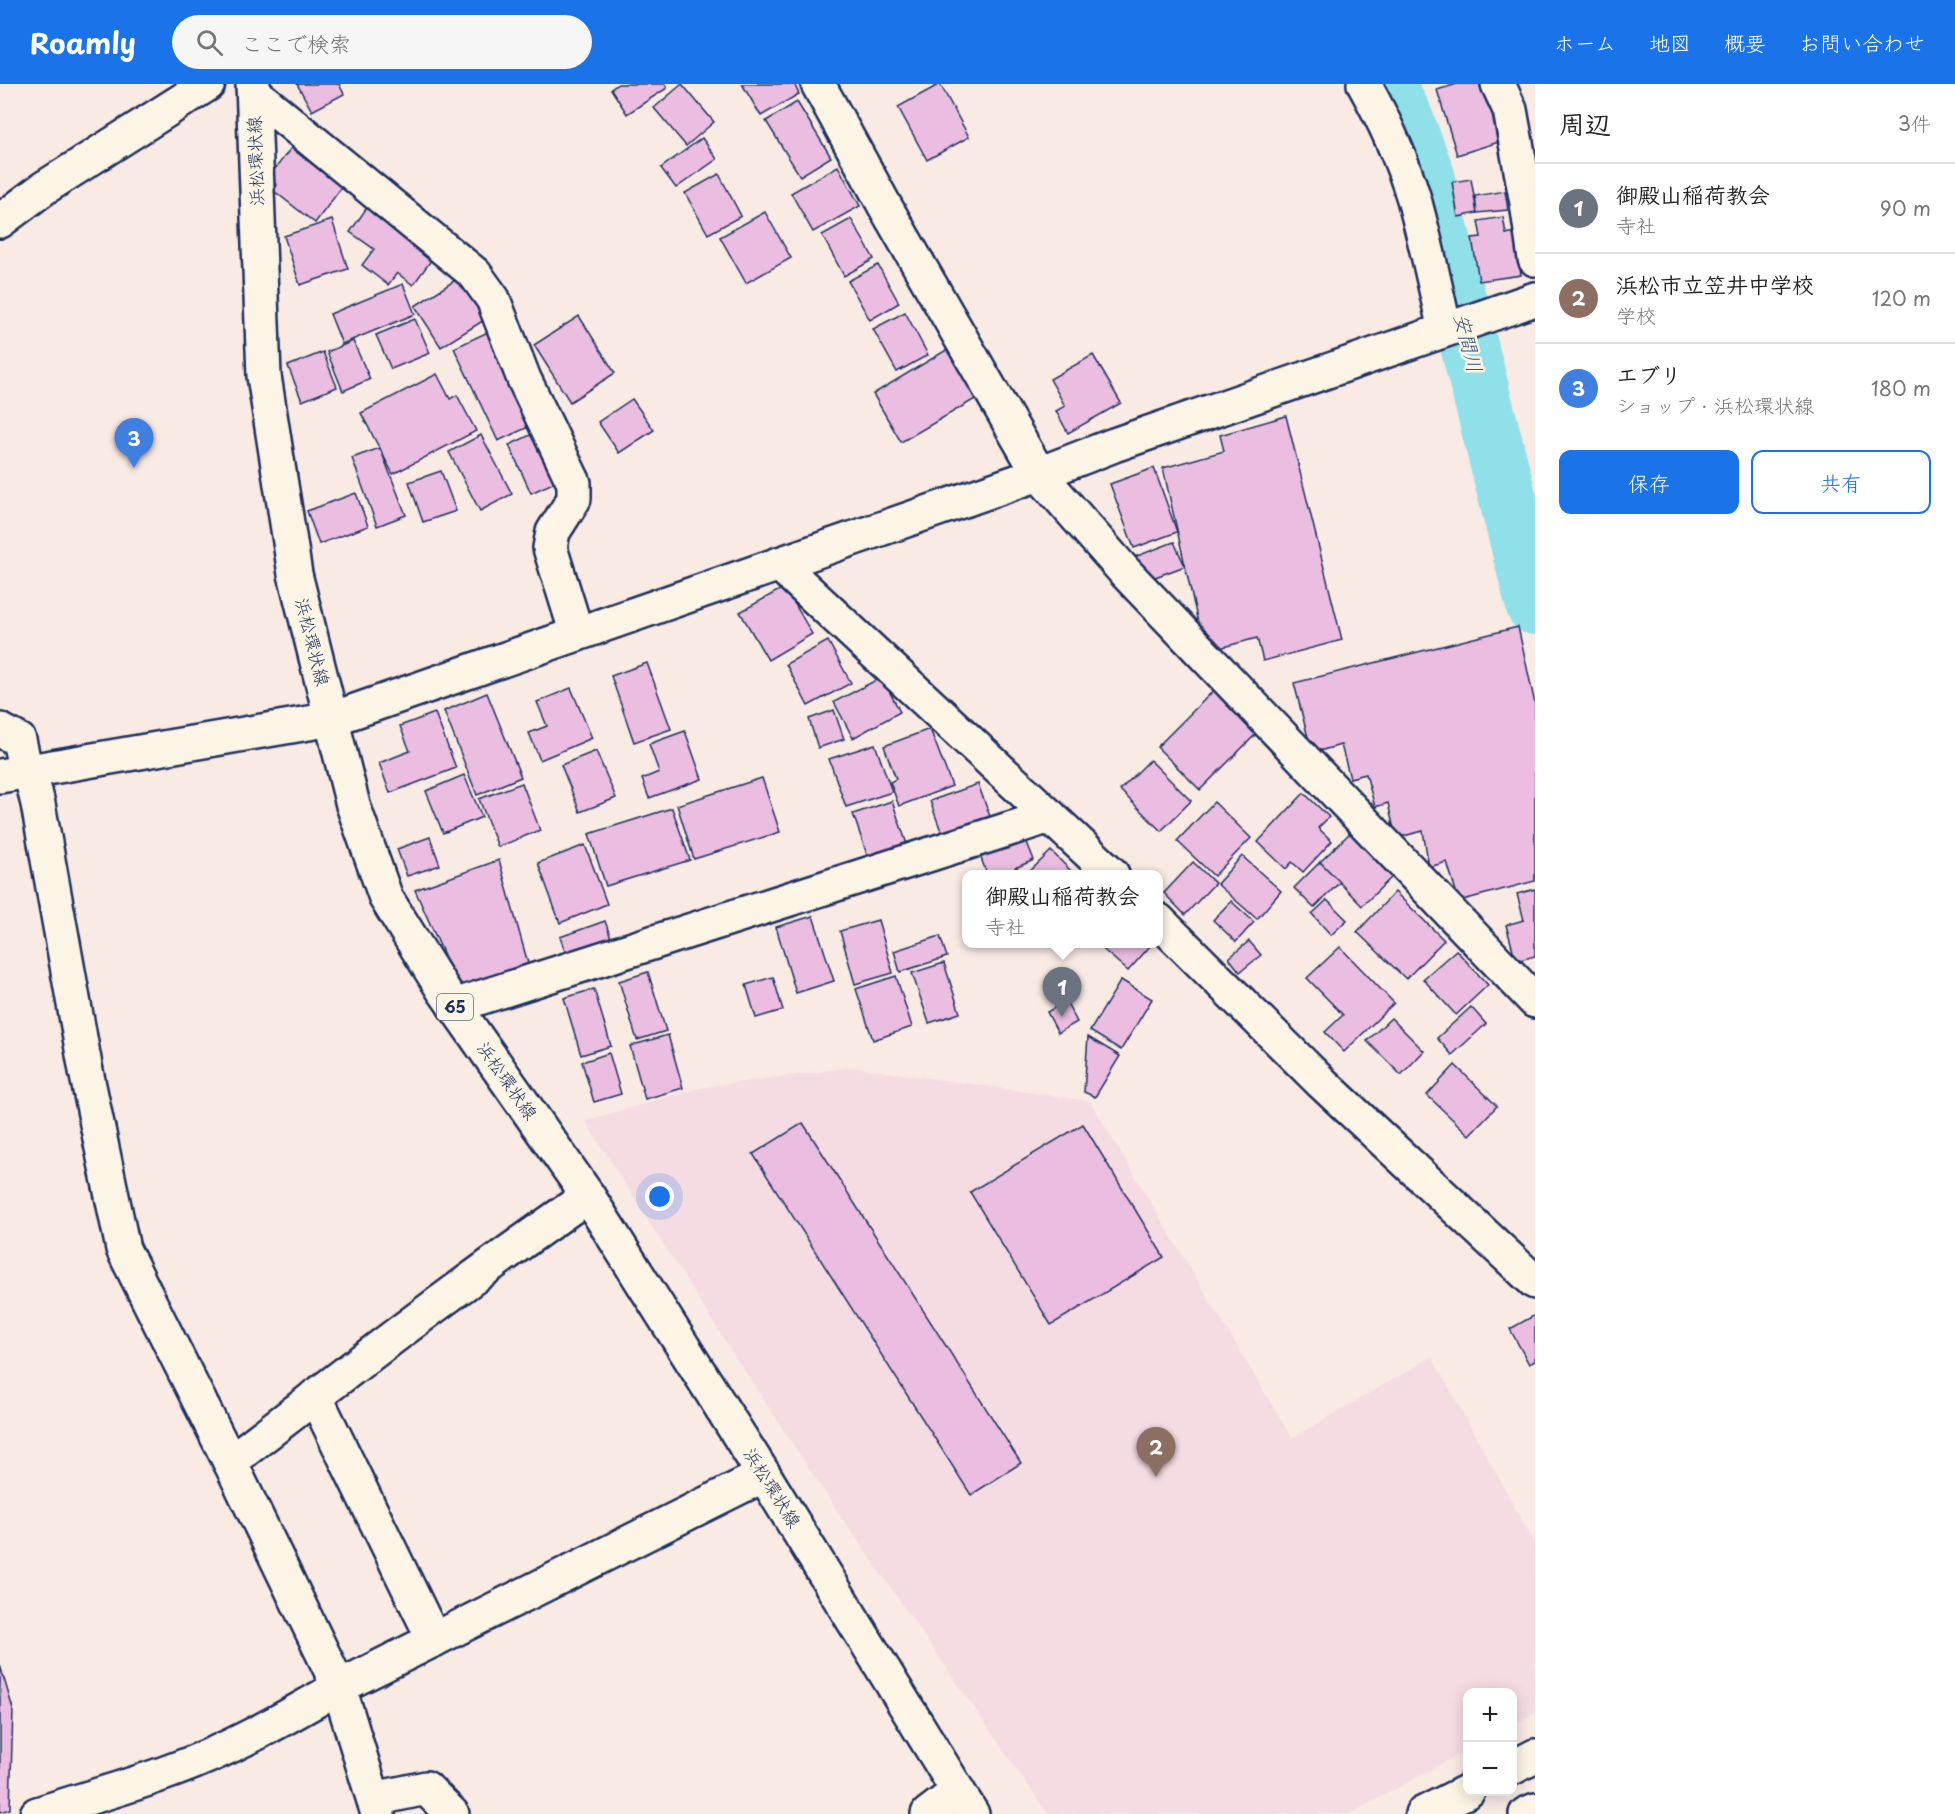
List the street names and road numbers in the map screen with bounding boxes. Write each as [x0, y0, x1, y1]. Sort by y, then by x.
street label: 浜松環状線 [239, 116, 270, 206]
street label: 浜松環状線 [289, 595, 337, 689]
road number: 65 [437, 994, 473, 1020]
street label: 浜松環状線 [471, 1036, 545, 1125]
street label: 浜松環状線 [738, 1442, 809, 1533]

